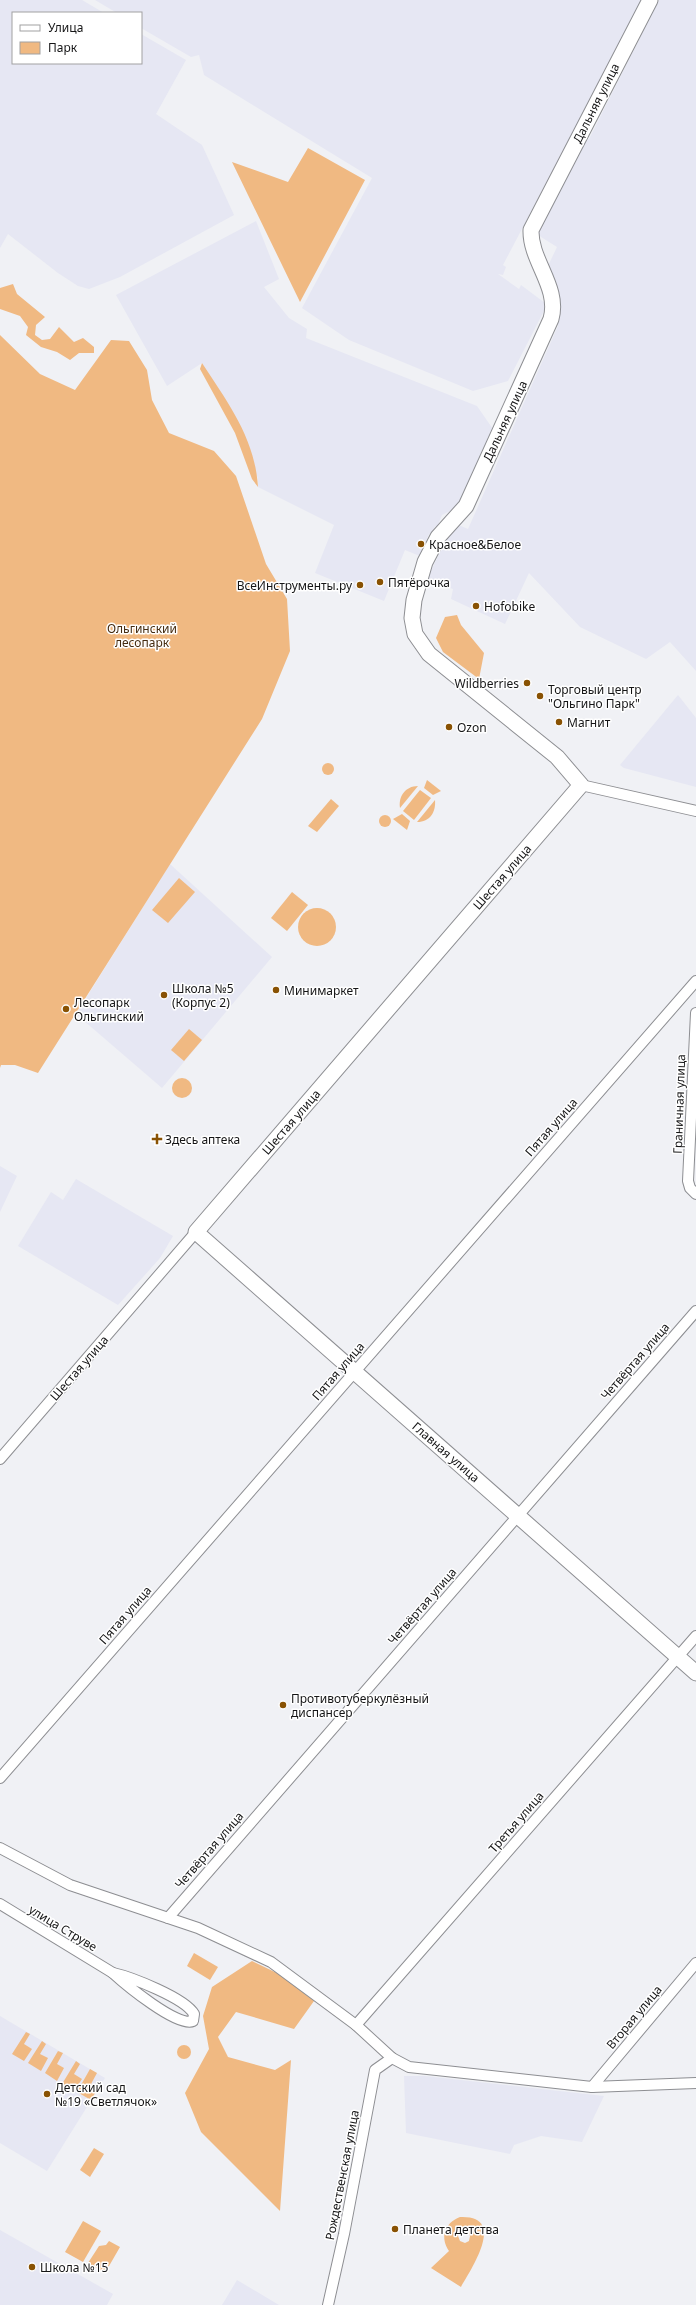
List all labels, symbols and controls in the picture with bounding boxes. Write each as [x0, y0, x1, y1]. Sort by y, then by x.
legend [12, 12, 142, 64]
text: Улица [48, 19, 83, 36]
text: Парк [48, 39, 78, 56]
street label: Дальняя улица [569, 60, 623, 146]
street label: Дальняя улица [479, 378, 531, 464]
place label: Красное&Белое [429, 536, 521, 553]
marker: Красное&Белое [416, 539, 426, 549]
place label: Пятёрочка [388, 574, 450, 591]
place label: ВсеИнструменты.ру [237, 577, 353, 594]
marker: Пятёрочка [375, 577, 385, 587]
marker: ВсеИнструменты.ру [355, 580, 365, 590]
place label: Hofobike [484, 598, 535, 615]
marker: Hofobike [471, 601, 481, 611]
park label: Ольгинский лесопарк [107, 620, 177, 651]
place label: Wildberries [455, 675, 519, 692]
marker: Wildberries [522, 678, 532, 688]
place label: Торговый центр "Ольгино Парк" [548, 681, 642, 712]
marker: Торговый центр "Ольгино Парк" [535, 691, 545, 701]
place label: Магнит [567, 714, 611, 731]
marker: Магнит [554, 717, 564, 727]
place label: Ozon [457, 719, 487, 736]
marker: Ozon [444, 722, 454, 732]
street label: Шестая улица [469, 841, 535, 913]
place label: Школа №5 (Корпус 2) [172, 980, 234, 1011]
place label: Минимаркет [284, 982, 359, 999]
marker: Минимаркет [271, 985, 281, 995]
marker: Школа №5 (Корпус 2) [159, 990, 169, 1000]
place label: Лесопарк Ольгинский [74, 994, 144, 1025]
marker: Лесопарк Ольгинский [61, 1004, 71, 1014]
street label: Граничная улица [669, 1054, 689, 1154]
street label: Шестая улица [258, 1086, 324, 1158]
street label: Пятая улица [521, 1094, 581, 1160]
place label: Здесь аптека [165, 1131, 240, 1148]
marker: Здесь аптека [152, 1134, 162, 1144]
street label: Четвёртая улица [597, 1319, 673, 1403]
street label: Шестая улица [46, 1332, 112, 1404]
street label: Пятая улица [308, 1338, 368, 1404]
street label: Главная улица [409, 1418, 483, 1486]
street label: Четвёртая улица [384, 1564, 460, 1648]
street label: Пятая улица [95, 1582, 155, 1648]
place label: Противотуберкулёзный диспансер [291, 1690, 429, 1721]
marker: Противотуберкулёзный диспансер [278, 1700, 288, 1710]
street label: Третья улица [485, 1788, 547, 1856]
street label: Четвёртая улица [171, 1808, 247, 1892]
street label: улица Струве [26, 1901, 101, 1955]
street label: Вторая улица [602, 1981, 666, 2053]
place label: Детский сад №19 «Светлячок» [55, 2079, 157, 2110]
marker: Детский сад №19 «Светлячок» [42, 2089, 52, 2099]
street label: Рождественская улица [321, 2109, 363, 2241]
place label: Планета детства [403, 2221, 499, 2238]
marker: Планета детства [390, 2224, 400, 2234]
place label: Школа №15 [40, 2259, 109, 2276]
marker: Школа №15 [27, 2262, 37, 2272]

